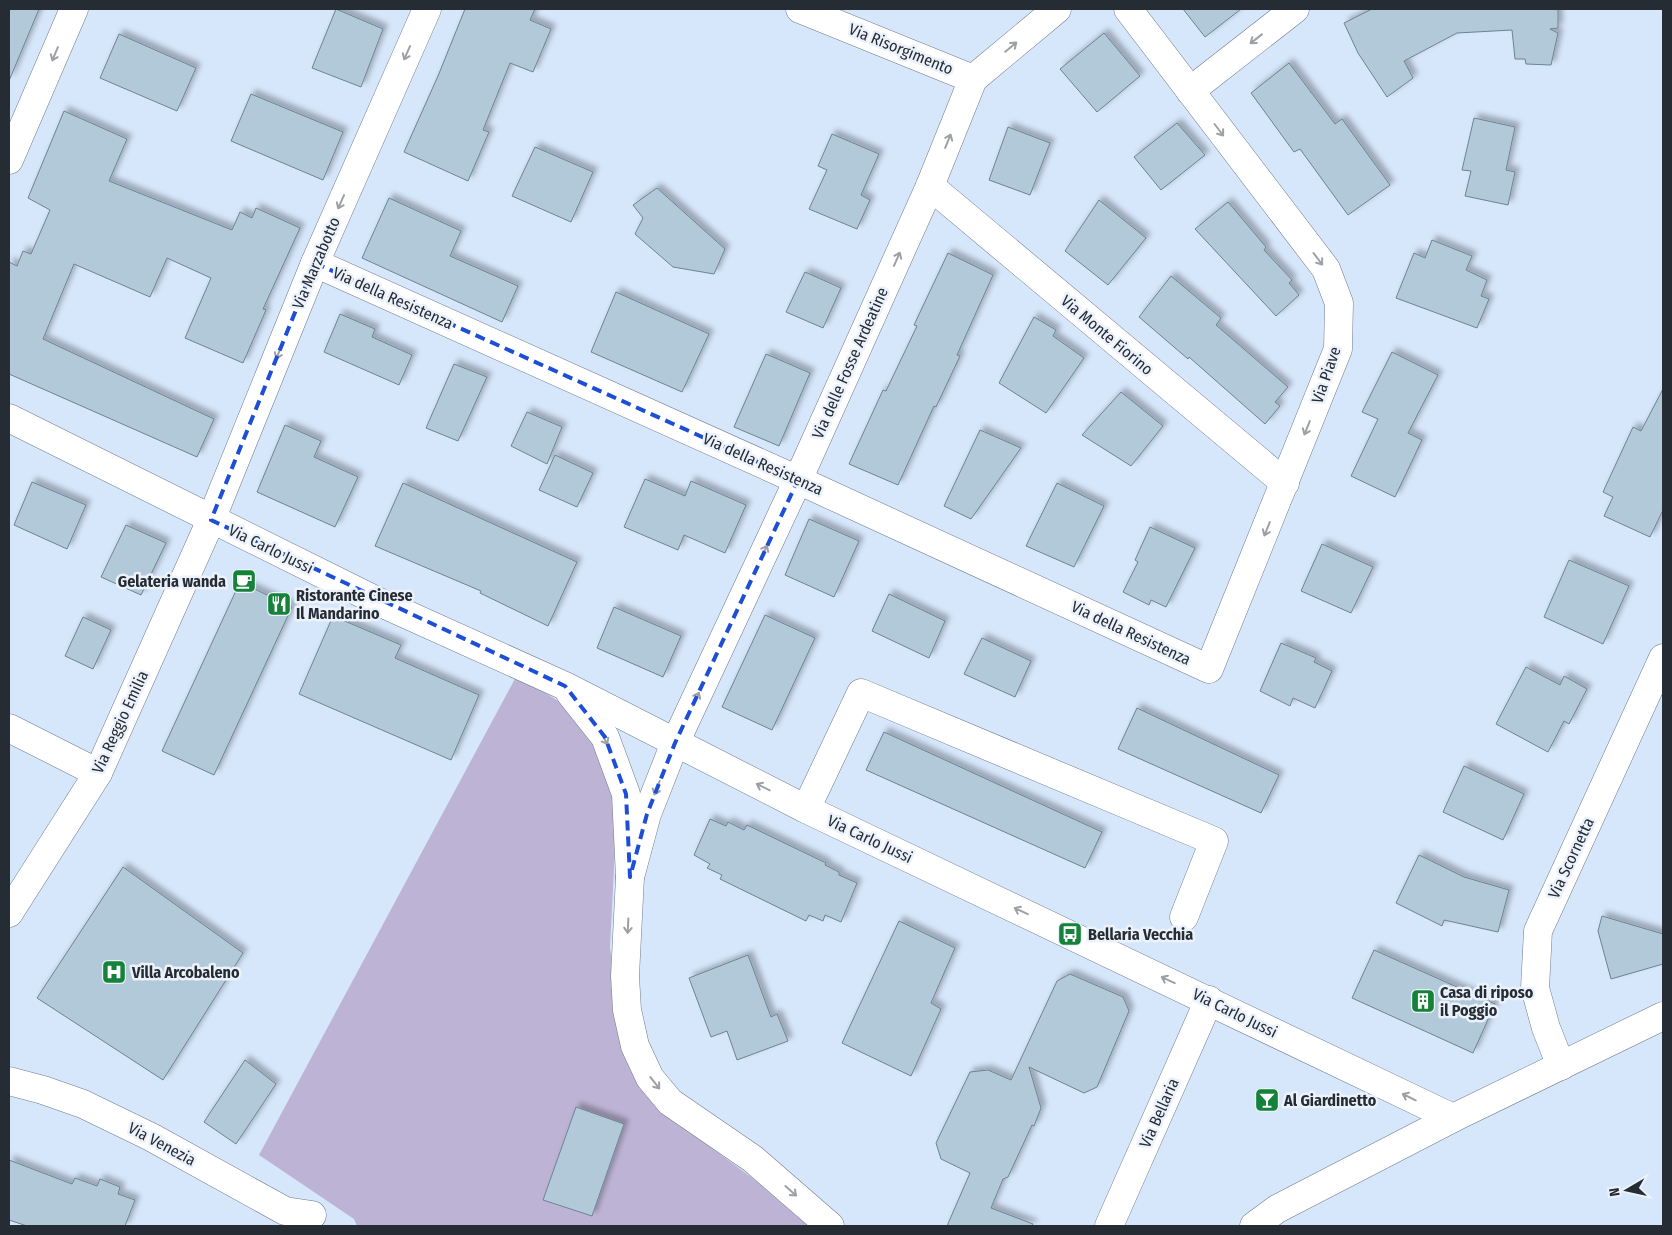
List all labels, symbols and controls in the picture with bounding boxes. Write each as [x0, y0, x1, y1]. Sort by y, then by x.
street label: Via Risorgimento [846, 19, 956, 79]
one-way arrow [1250, 33, 1263, 44]
one-way arrow [1004, 42, 1017, 53]
one-way arrow [401, 45, 411, 60]
one-way arrow [49, 46, 59, 61]
one-way arrow [1214, 123, 1225, 136]
one-way arrow [944, 134, 953, 149]
one-way arrow [336, 194, 346, 209]
street label: Via Marzabotto [288, 214, 344, 312]
one-way arrow [892, 252, 902, 267]
one-way arrow [1313, 252, 1323, 266]
street label: Via della Resistenza [330, 263, 456, 333]
street label: Via delle Fosse Ardeatine [808, 284, 892, 442]
street label: Via Monte Fiorino [1057, 291, 1157, 379]
one-way arrow [273, 344, 283, 359]
street label: Via Piave [1307, 344, 1345, 406]
one-way arrow [1302, 420, 1311, 435]
street label: Via della Resistenza [700, 429, 826, 499]
street label: Via Carlo Jussi [226, 520, 316, 578]
one-way arrow [1261, 521, 1270, 536]
one-way arrow [760, 545, 770, 560]
cafe icon: Gelateria wanda [231, 568, 257, 594]
place label: Gelateria wanda [118, 572, 226, 591]
place label: Ristorante Cinese Il Mandarino [296, 586, 413, 623]
restaurant icon: Ristorante Cinese Il Mandarino [266, 591, 292, 617]
street label: Via della Resistenza [1068, 597, 1194, 669]
street label: Via Reggio Emilia [88, 667, 152, 776]
one-way arrow [692, 692, 701, 707]
one-way arrow [600, 731, 610, 745]
one-way arrow [652, 780, 661, 796]
one-way arrow [756, 782, 771, 791]
street label: Via Carlo Jussi [824, 811, 916, 867]
street label: Via Scornetta [1544, 815, 1598, 901]
one-way arrow [1014, 905, 1029, 915]
one-way arrow [623, 918, 632, 934]
bus stop icon: Bellaria Vecchia [1057, 921, 1083, 947]
place label: Bellaria Vecchia [1088, 925, 1193, 944]
hospital icon: Villa Arcobaleno [101, 959, 127, 985]
place label: Villa Arcobaleno [131, 963, 240, 982]
one-way arrow [1161, 975, 1176, 985]
place label: Casa di riposo il Poggio [1440, 983, 1534, 1020]
street label: Via Carlo Jussi [1190, 984, 1280, 1042]
building icon: Casa di riposo il Poggio [1410, 988, 1436, 1014]
street label: Via Bellaria [1135, 1075, 1183, 1151]
one-way arrow [649, 1076, 660, 1089]
bar icon: Al Giardinetto [1254, 1087, 1280, 1113]
place label: Al Giardinetto [1283, 1091, 1377, 1110]
one-way arrow [1402, 1092, 1417, 1101]
street label: Via Venezia [125, 1118, 199, 1170]
north arrow [1602, 1165, 1652, 1215]
one-way arrow [784, 1185, 797, 1197]
text: N [1606, 1186, 1624, 1197]

